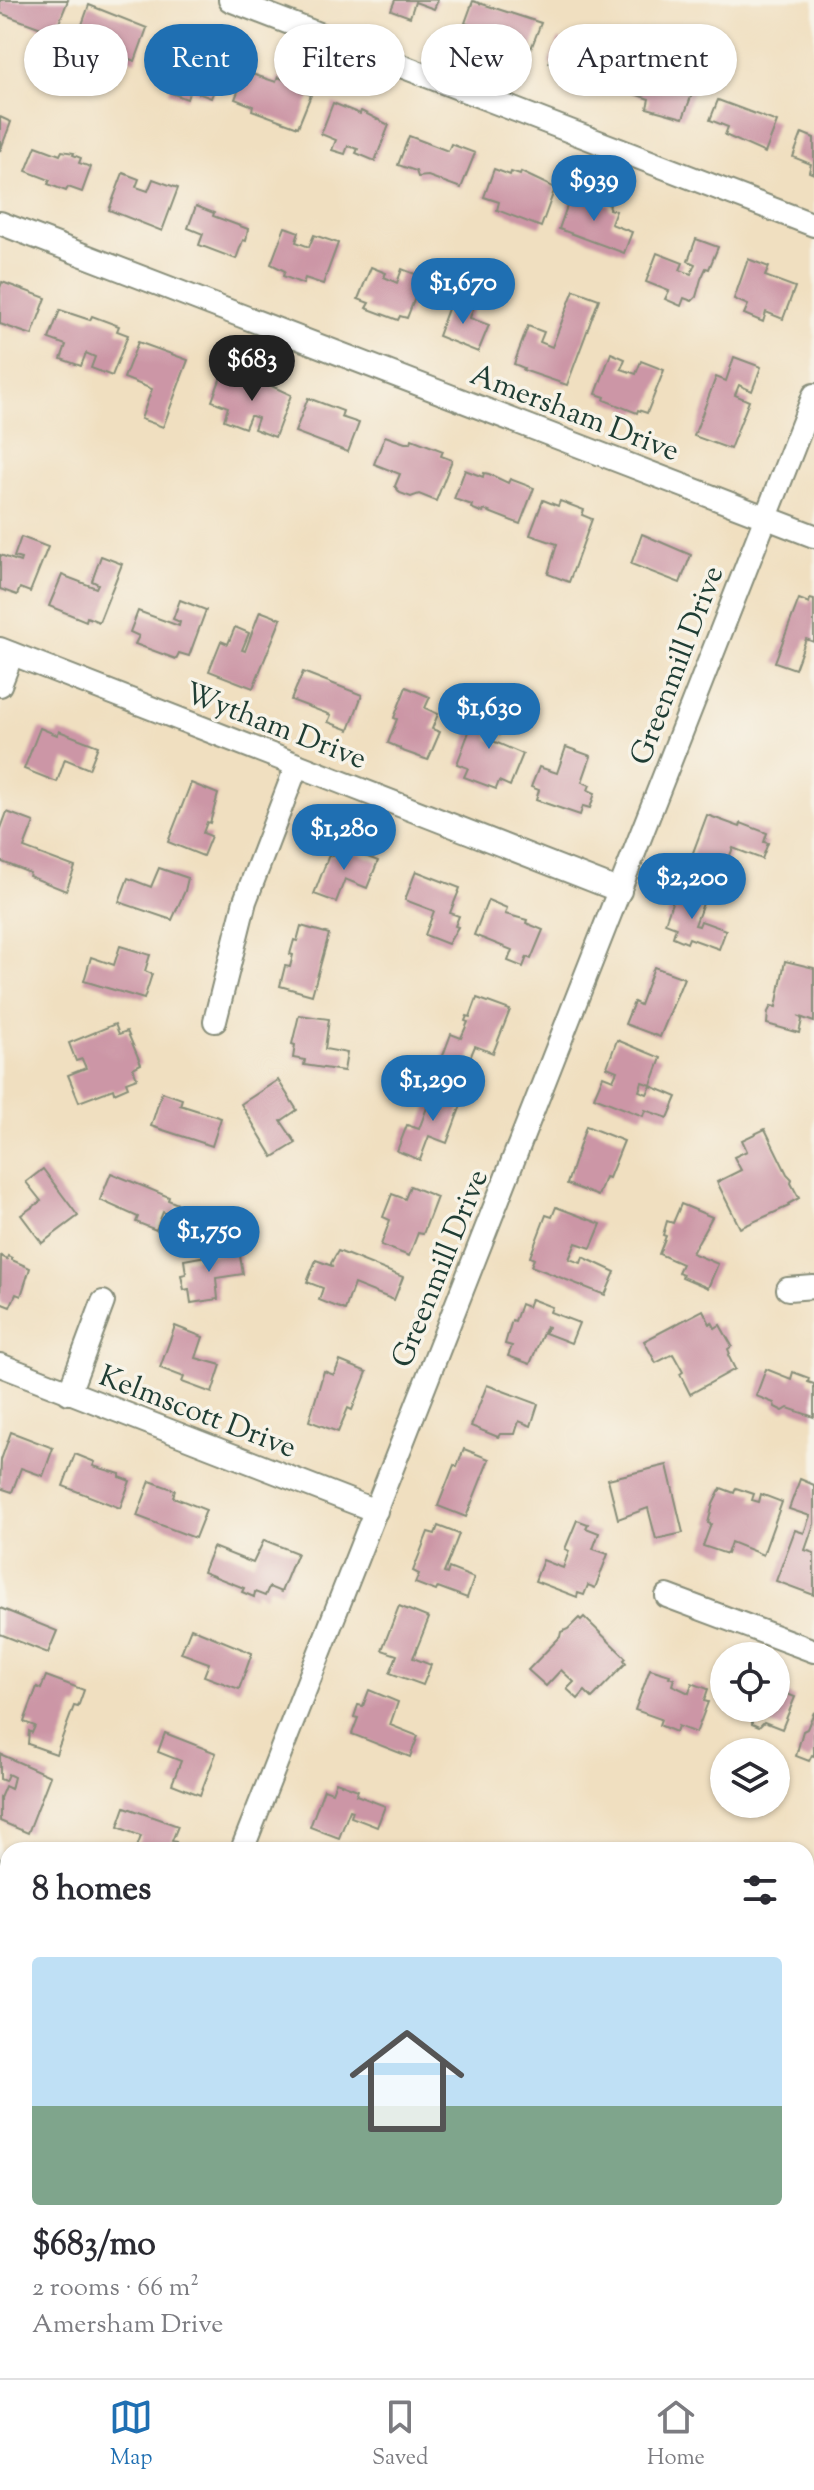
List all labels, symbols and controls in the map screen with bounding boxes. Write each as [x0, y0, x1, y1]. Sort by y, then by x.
chip: Buy [24, 24, 128, 96]
chip: Rent [144, 24, 258, 96]
chip: Filters [274, 24, 405, 96]
chip: New [421, 24, 532, 96]
chip: Apartment [548, 24, 737, 96]
pin: $939 [547, 155, 641, 223]
text: $939 [569, 162, 619, 199]
pin: $1,670 [398, 258, 528, 326]
text: $1,670 [429, 265, 497, 302]
pin: $683 [205, 335, 299, 403]
text: $683 [227, 342, 277, 379]
street label: Amersham Drive [463, 355, 685, 474]
street label: Greenmill Drive [621, 560, 736, 772]
street label: Wytham Drive [178, 673, 372, 782]
pin: $1,630 [424, 683, 554, 751]
text: $1,630 [456, 690, 522, 727]
pin: $1,280 [279, 804, 409, 872]
text: $1,280 [310, 811, 378, 848]
pin: $2,200 [627, 853, 757, 921]
text: $2,200 [656, 860, 728, 897]
pin: $1,290 [368, 1055, 498, 1123]
text: $1,290 [399, 1062, 467, 1099]
street label: Greenmill Drive [382, 1163, 501, 1374]
pin: $1,750 [144, 1206, 274, 1274]
text: $1,750 [177, 1213, 241, 1250]
street label: Kelmscott Drive [92, 1356, 302, 1471]
map controls [710, 1642, 790, 1818]
button: locate [710, 1642, 790, 1722]
button: layers [710, 1738, 790, 1818]
text: 8 homes [32, 1866, 151, 1915]
icon: filters [738, 1868, 782, 1912]
icon: home [335, 2009, 479, 2153]
text: $683/mo [32, 2221, 156, 2270]
text: 2 rooms · 66 m² [32, 2270, 199, 2307]
text: Amersham Drive [32, 2307, 223, 2344]
tab: Map [109, 2395, 153, 2475]
tab: Saved [372, 2395, 428, 2475]
tab: Home [647, 2395, 705, 2475]

